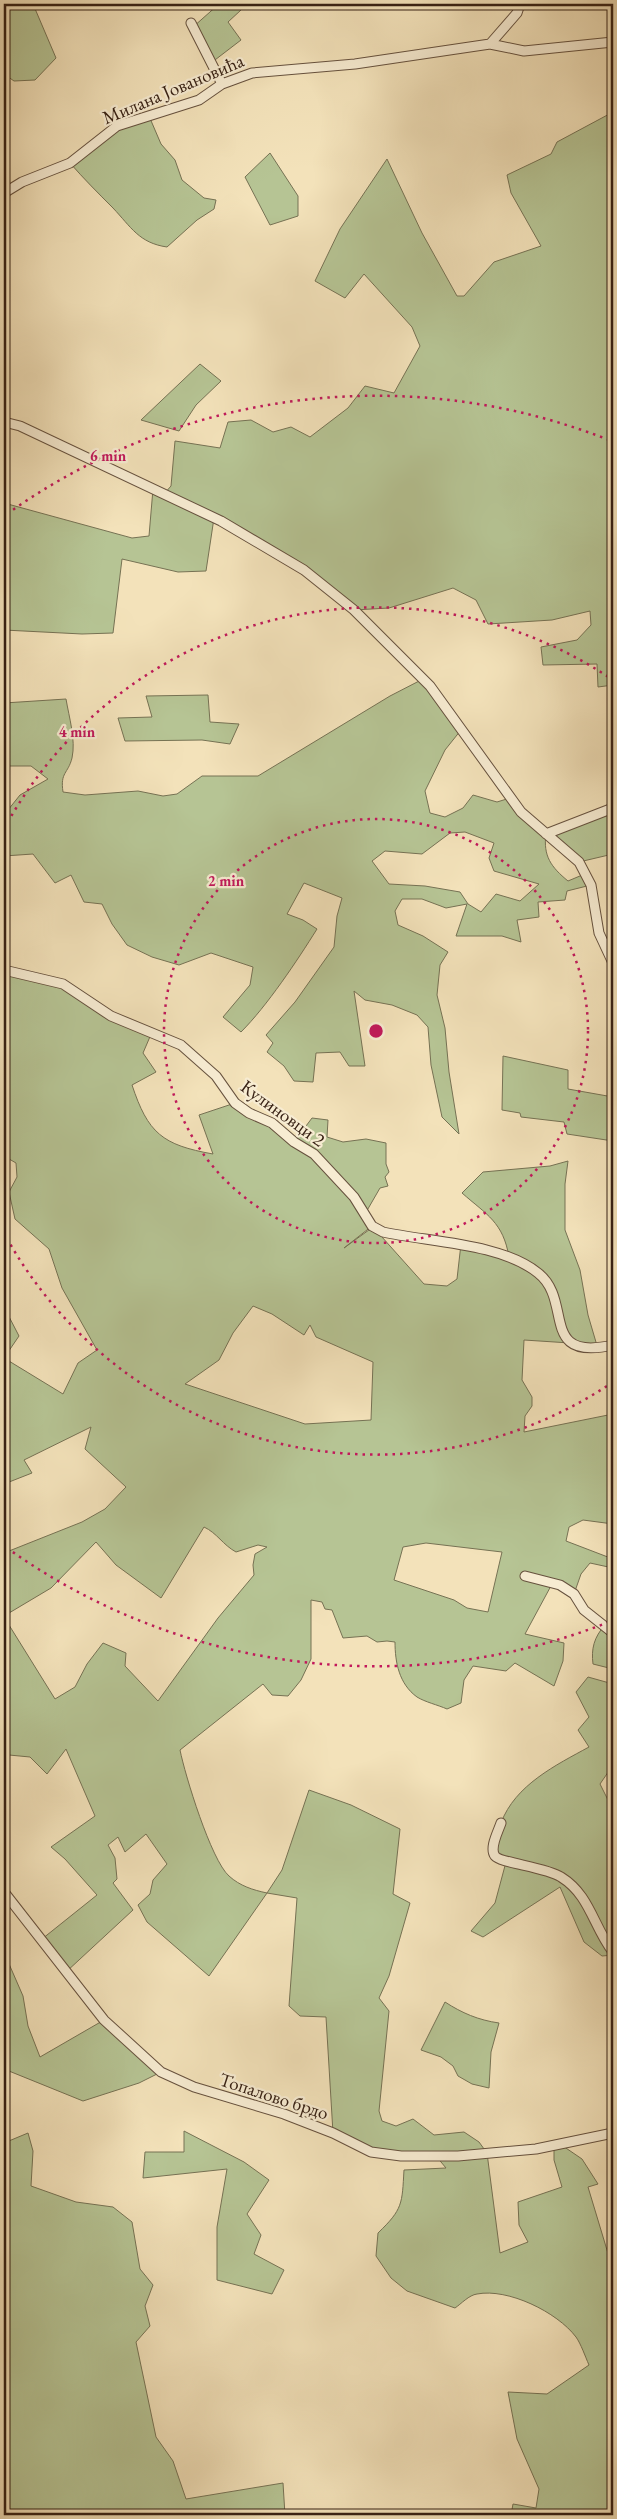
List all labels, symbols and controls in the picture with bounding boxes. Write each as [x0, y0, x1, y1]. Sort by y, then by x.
street label: Милана Јовановића [98, 48, 248, 130]
text: 6 min [90, 446, 127, 465]
text: 4 min [59, 722, 96, 741]
text: 2 min [208, 871, 245, 890]
centre of rings [367, 1022, 385, 1040]
street label: Кулиновци 2 [236, 1074, 330, 1152]
street label: Топалово брдо [216, 2067, 332, 2125]

